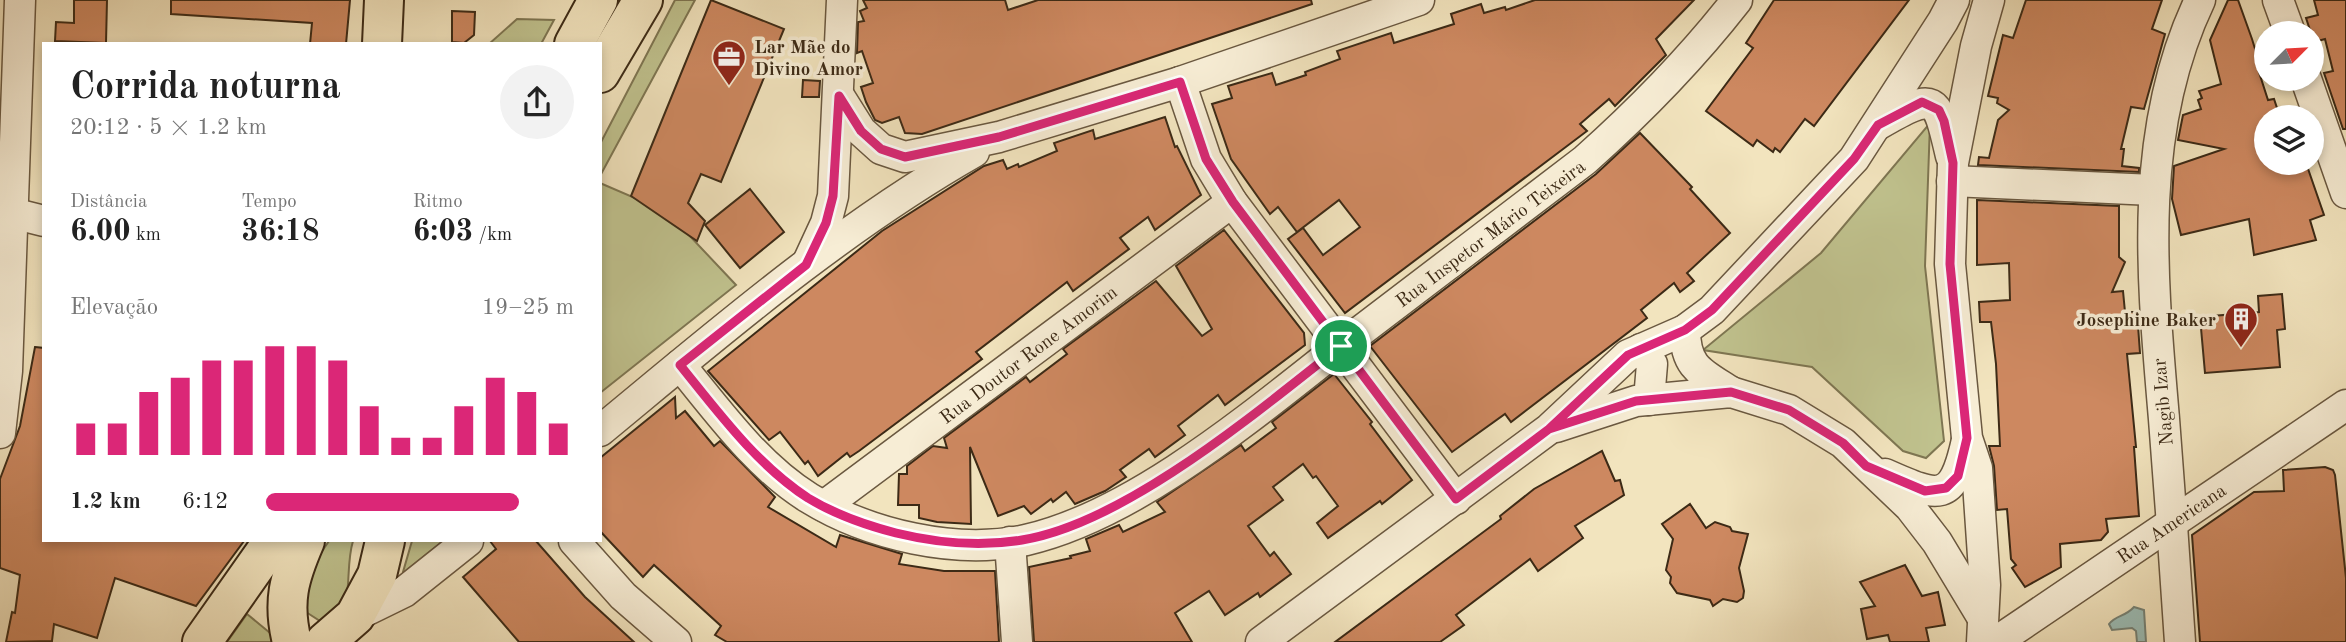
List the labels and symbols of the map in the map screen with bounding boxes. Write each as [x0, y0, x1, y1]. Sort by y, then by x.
north arrow [2254, 21, 2324, 91]
office icon: Lar Mãe do Divino Amor [710, 38, 748, 87]
place label: Lar Mãe do Divino Amor [754, 39, 863, 80]
street label: Rua Inspetor Mário Teixeira [1393, 157, 1590, 312]
street label: Rua Doutor Rone Amorim [937, 283, 1122, 429]
building icon: Josephine Baker [2222, 300, 2260, 349]
place label: Josephine Baker [2077, 312, 2216, 331]
pin [1311, 316, 1371, 376]
street label: Nagib Izar [2151, 357, 2178, 446]
street label: Rua Americana [2114, 481, 2231, 568]

